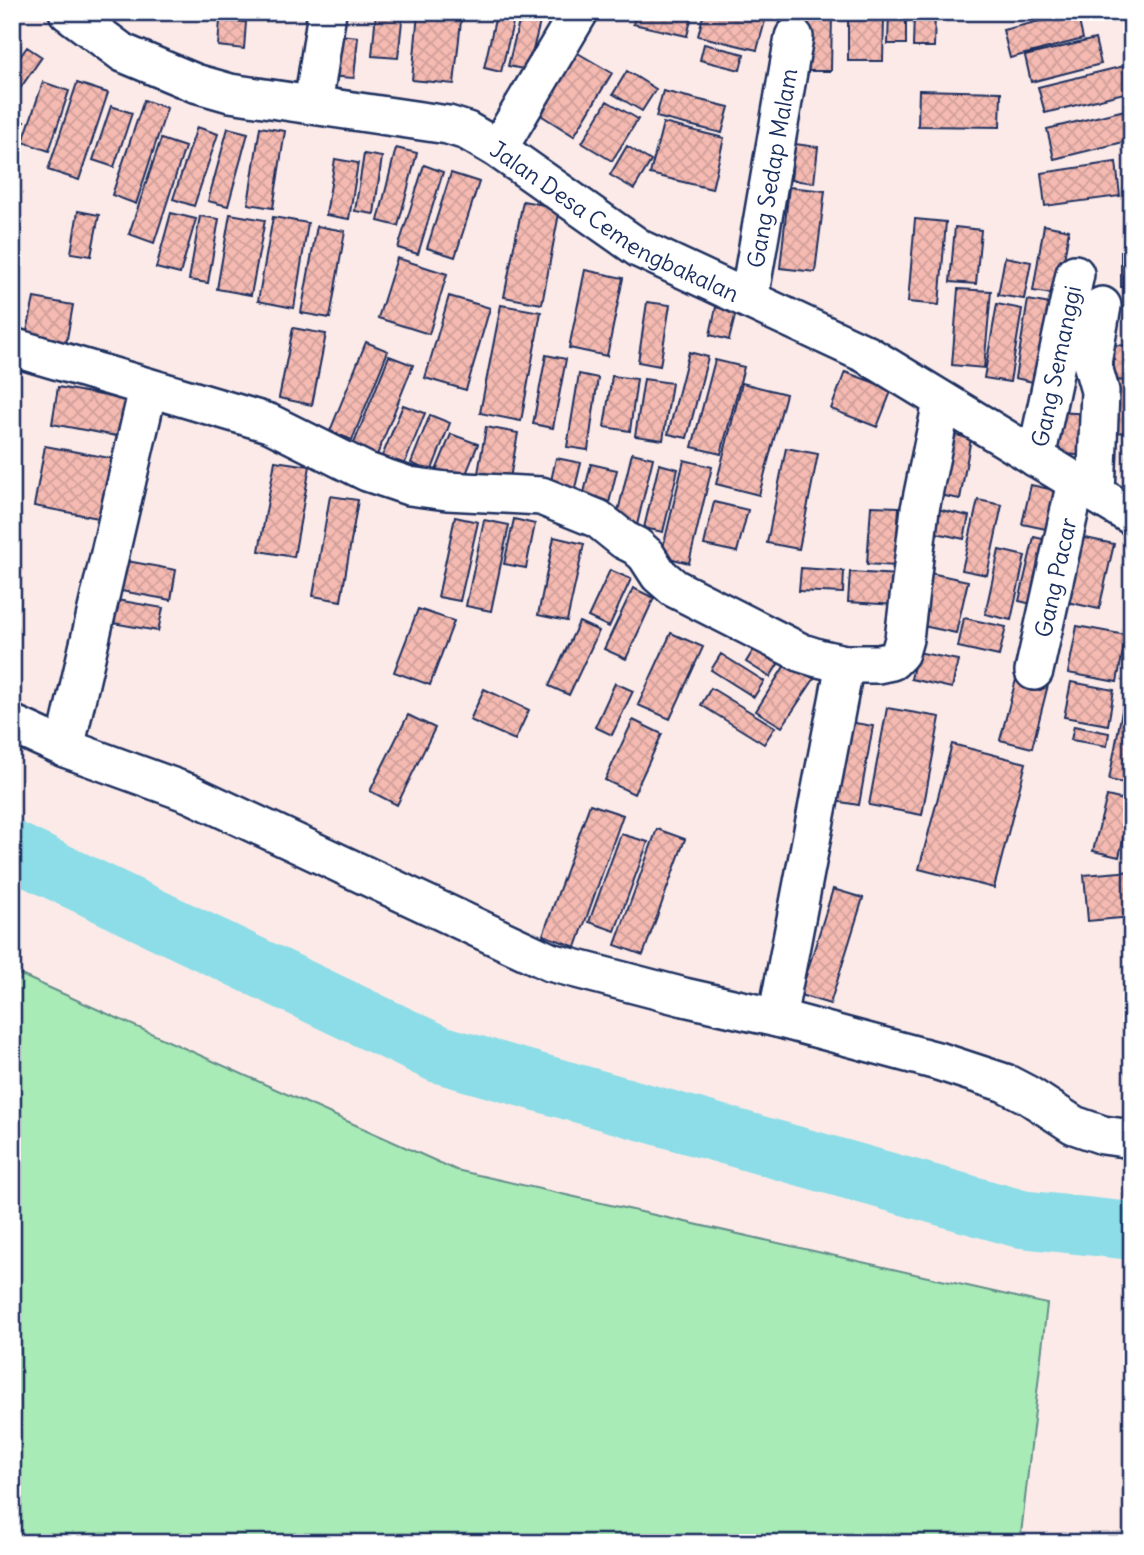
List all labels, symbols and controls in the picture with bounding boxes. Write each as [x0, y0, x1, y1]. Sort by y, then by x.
street label: Gang Sedap Malam [740, 66, 803, 270]
street label: Jalan Desa Cemengbakalan [486, 133, 744, 308]
street label: Gang Semanggi [1024, 283, 1087, 449]
street label: Gang Pacar [1027, 514, 1082, 640]

